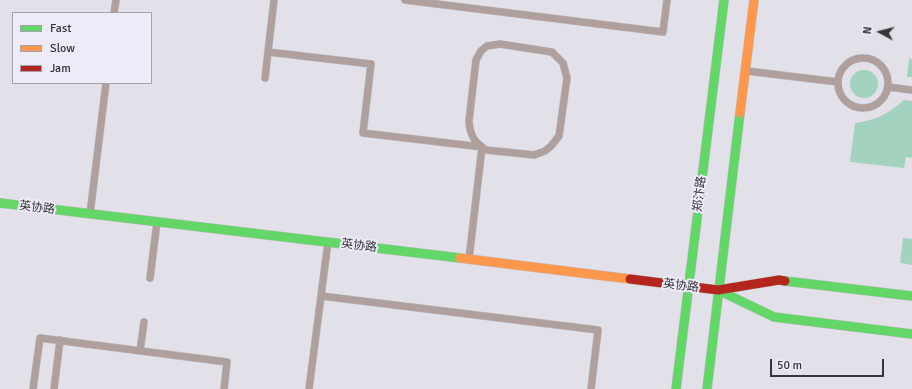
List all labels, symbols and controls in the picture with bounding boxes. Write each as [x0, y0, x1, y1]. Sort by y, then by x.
legend [12, 12, 152, 84]
north arrow [860, 12, 900, 52]
text: Fast [50, 21, 71, 36]
text: N [861, 26, 875, 35]
text: Slow [50, 41, 75, 56]
text: Jam [50, 61, 71, 76]
street label: 郑汴路 [691, 175, 709, 213]
street label: 英协路 [18, 199, 56, 217]
street label: 英协路 [340, 237, 378, 255]
street label: 英协路 [662, 277, 700, 295]
scale bar [772, 351, 886, 377]
text: 50 m [777, 358, 802, 373]

